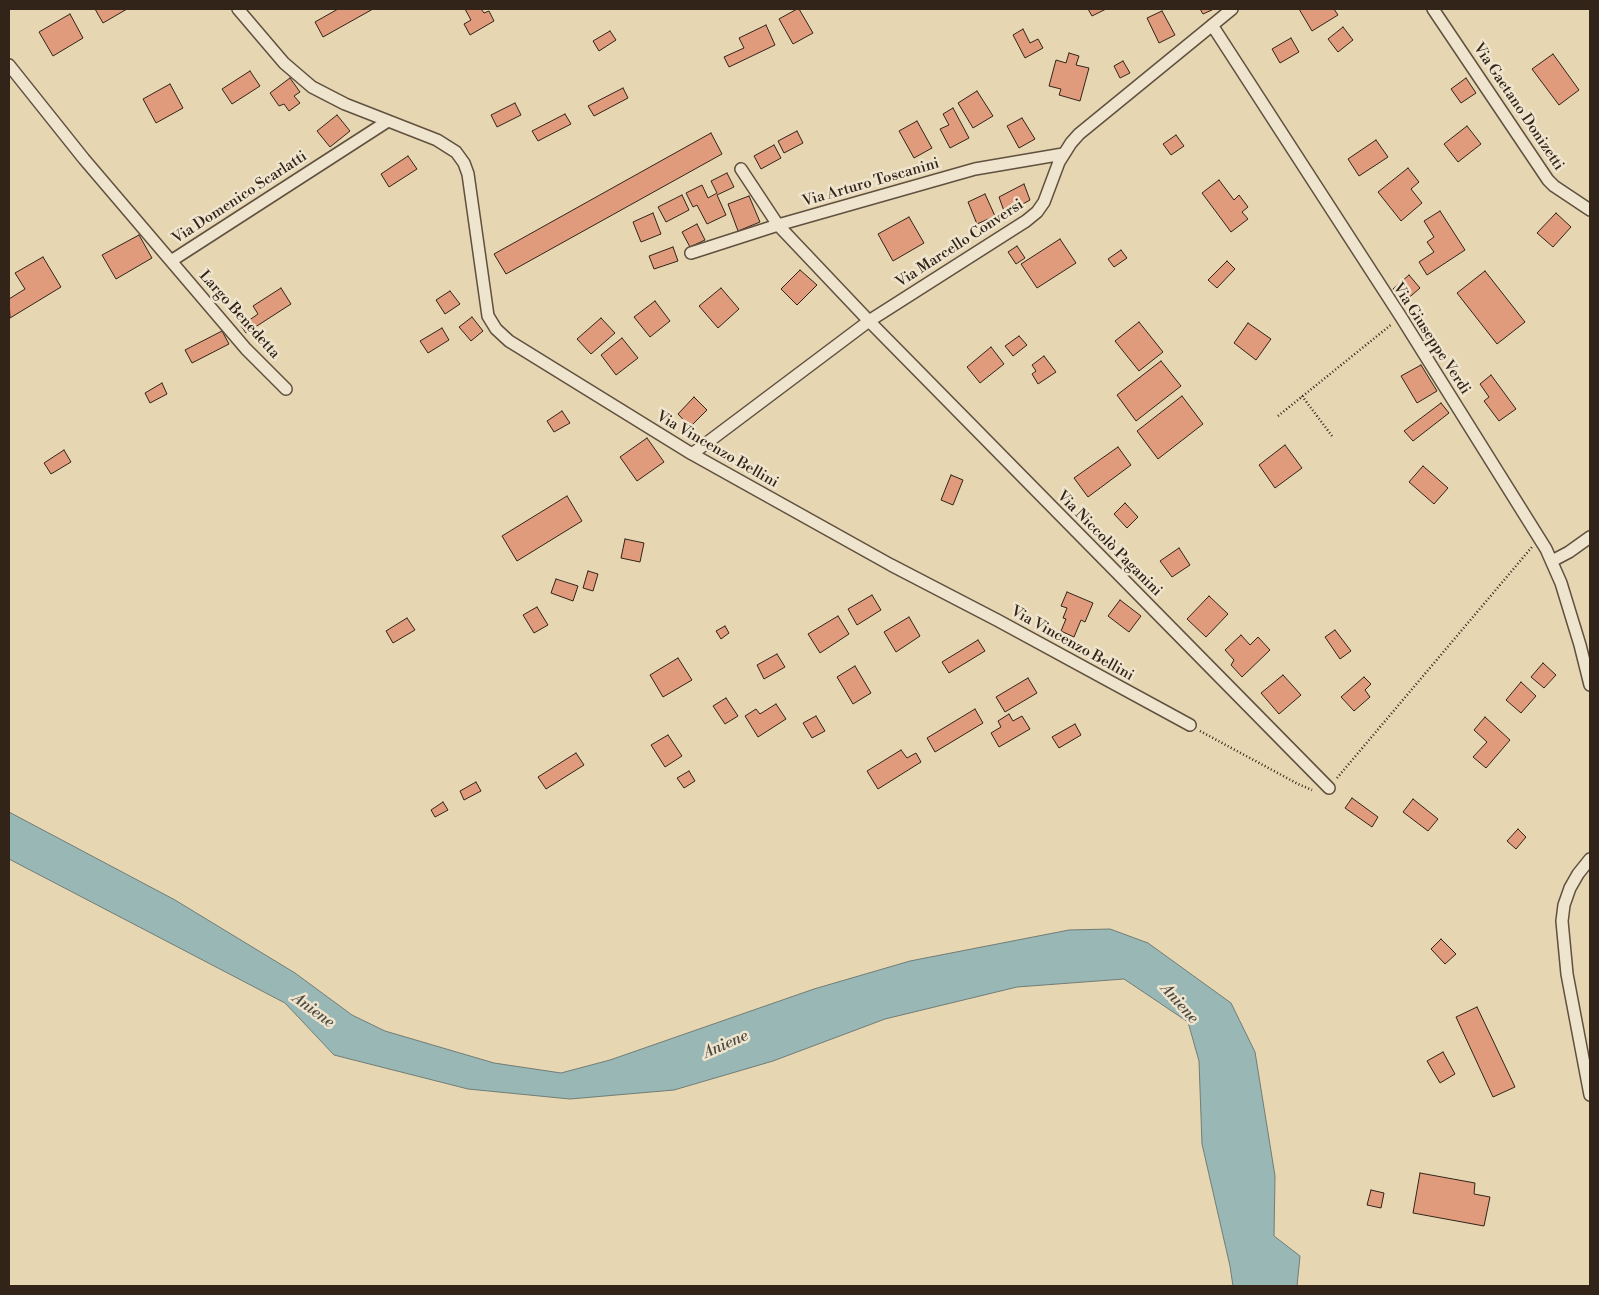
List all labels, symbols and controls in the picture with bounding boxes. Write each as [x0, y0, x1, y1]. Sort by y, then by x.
street label: Via Gaetano Donizetti [1469, 40, 1567, 174]
street label: Via Domenico Scarlatti [169, 148, 311, 248]
street label: Via Arturo Toscanini [801, 155, 941, 211]
street label: Via Marcello Conversi [893, 196, 1027, 292]
street label: Largo Benedetta [195, 267, 283, 363]
street label: Via Giuseppe Verdi [1388, 280, 1474, 398]
street label: Via Vincenzo Bellini [653, 408, 781, 492]
street label: Via Niccolò Paganini [1053, 488, 1165, 600]
street label: Via Vincenzo Bellini [1007, 603, 1137, 685]
water label: Aniene [1156, 980, 1202, 1028]
water label: Aniene [288, 989, 338, 1033]
water label: Aniene [701, 1027, 751, 1063]

